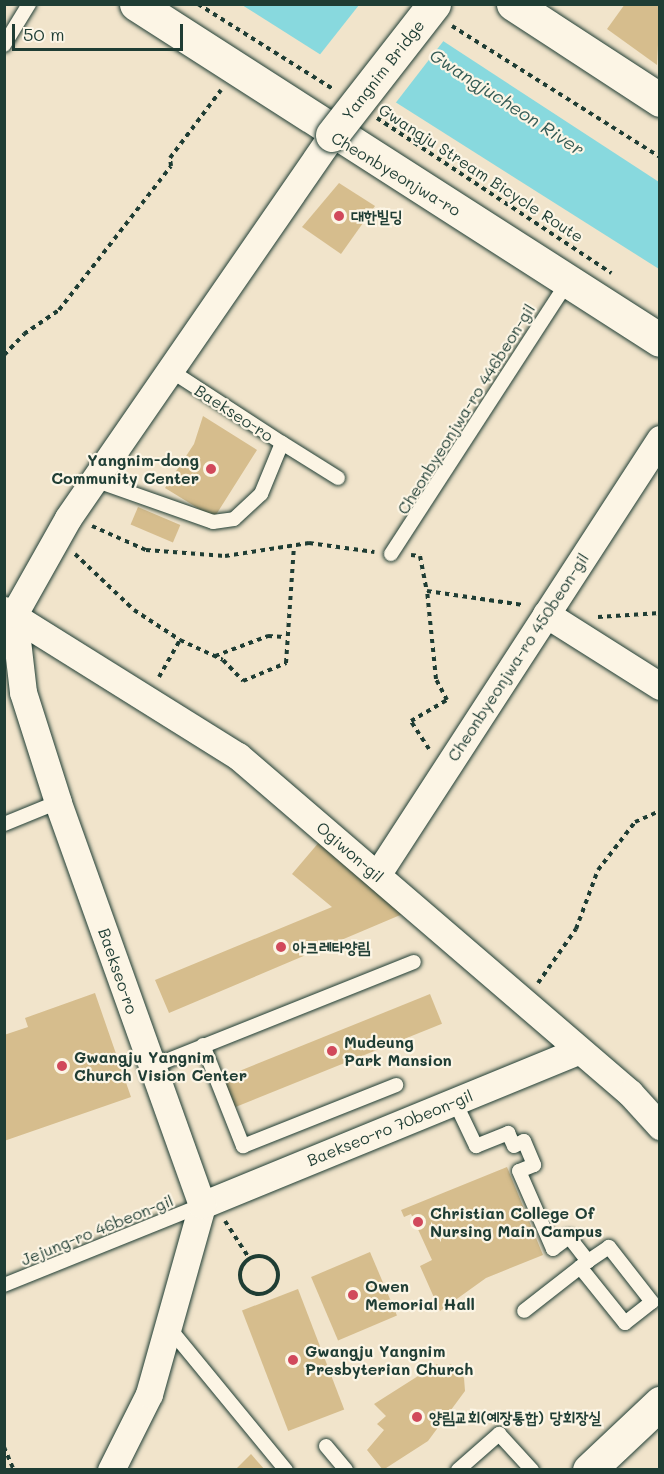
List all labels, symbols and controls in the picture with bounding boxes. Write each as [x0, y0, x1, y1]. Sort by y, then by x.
scale bar [15, 12, 186, 50]
street label: Yangnim Bridge [338, 16, 428, 124]
text: 50 m [23, 22, 65, 46]
water label: Gwangjucheon River [426, 44, 588, 160]
street label: Gwangju Stream Bicycle Route [375, 100, 587, 246]
street label: Cheonbyeonjwa-ro [328, 128, 464, 220]
place label: 대한빌딩 [351, 206, 402, 226]
marker: 대한빌딩 [332, 209, 346, 223]
street label: Cheonbyeonjwa-ro 446beon-gil [393, 300, 539, 518]
street label: Baekseo-ro [191, 381, 277, 445]
place label: Yangnim-dong Community Center [51, 450, 199, 488]
marker: Yangnim-dong Community Center [204, 462, 218, 476]
street label: Cheonbyeonjwa-ro 450beon-gil [443, 549, 593, 765]
street label: Ogiwon-gil [313, 818, 387, 886]
street label: Baekseo-ro [94, 925, 142, 1017]
place label: 아크레타양림 [293, 937, 370, 957]
marker: 아크레타양림 [274, 940, 288, 954]
place label: Mudeung Park Mansion [344, 1032, 452, 1070]
marker: Mudeung Park Mansion [325, 1044, 339, 1058]
place label: Gwangju Yangnim Church Vision Center [74, 1047, 247, 1085]
marker: Gwangju Yangnim Church Vision Center [55, 1059, 69, 1073]
street label: Baekseo-ro 70beon-gil [304, 1086, 476, 1170]
street label: Jejung-ro 46beon-gil [18, 1191, 176, 1269]
place label: Christian College Of Nursing Main Campus [430, 1203, 602, 1241]
marker: Christian College Of Nursing Main Campus [411, 1215, 425, 1229]
place label: Owen Memorial Hall [365, 1276, 475, 1314]
marker: Owen Memorial Hall [346, 1288, 360, 1302]
place label: Gwangju Yangnim Presbyterian Church [305, 1341, 473, 1379]
marker: Gwangju Yangnim Presbyterian Church [286, 1353, 300, 1367]
place label: 양림교회(예장통합) 당회장실 [429, 1407, 601, 1427]
marker: 양림교회(예장통합) 당회장실 [410, 1410, 424, 1424]

